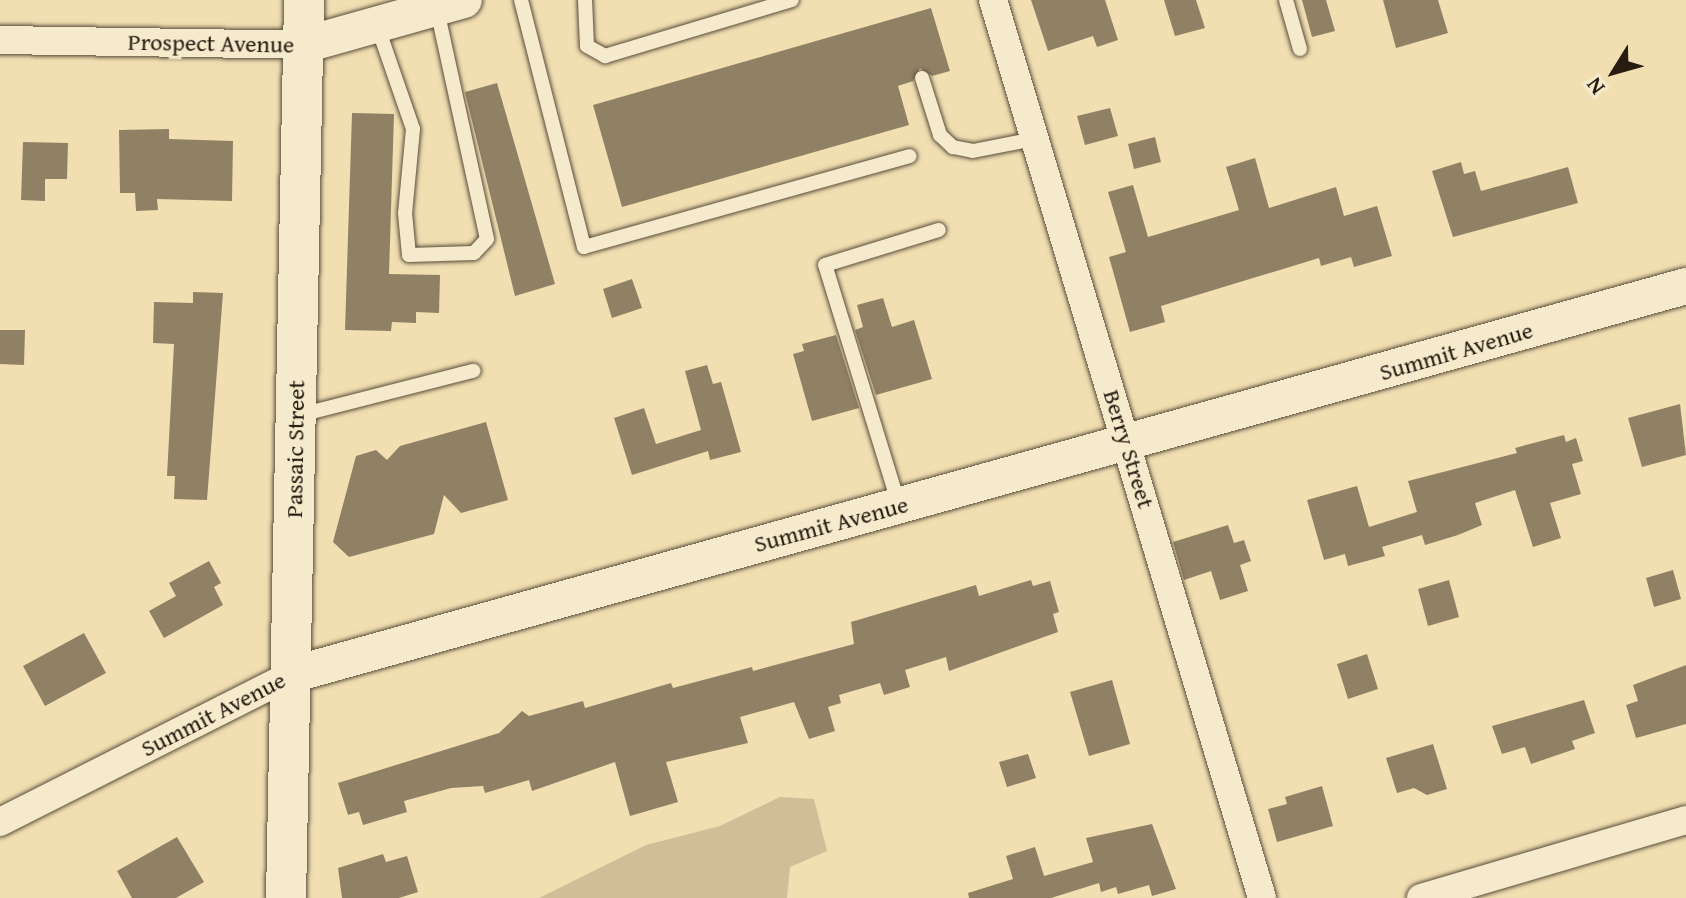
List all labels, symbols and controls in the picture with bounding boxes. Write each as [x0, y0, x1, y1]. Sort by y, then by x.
street label: Prospect Avenue [127, 27, 295, 59]
north arrow [1574, 32, 1654, 112]
text: N [1578, 71, 1612, 102]
street label: Summit Avenue [1376, 315, 1536, 387]
street label: Passaic Street [279, 380, 311, 518]
street label: Berry Street [1097, 386, 1161, 512]
street label: Summit Avenue [751, 490, 911, 558]
street label: Summit Avenue [136, 665, 290, 763]

